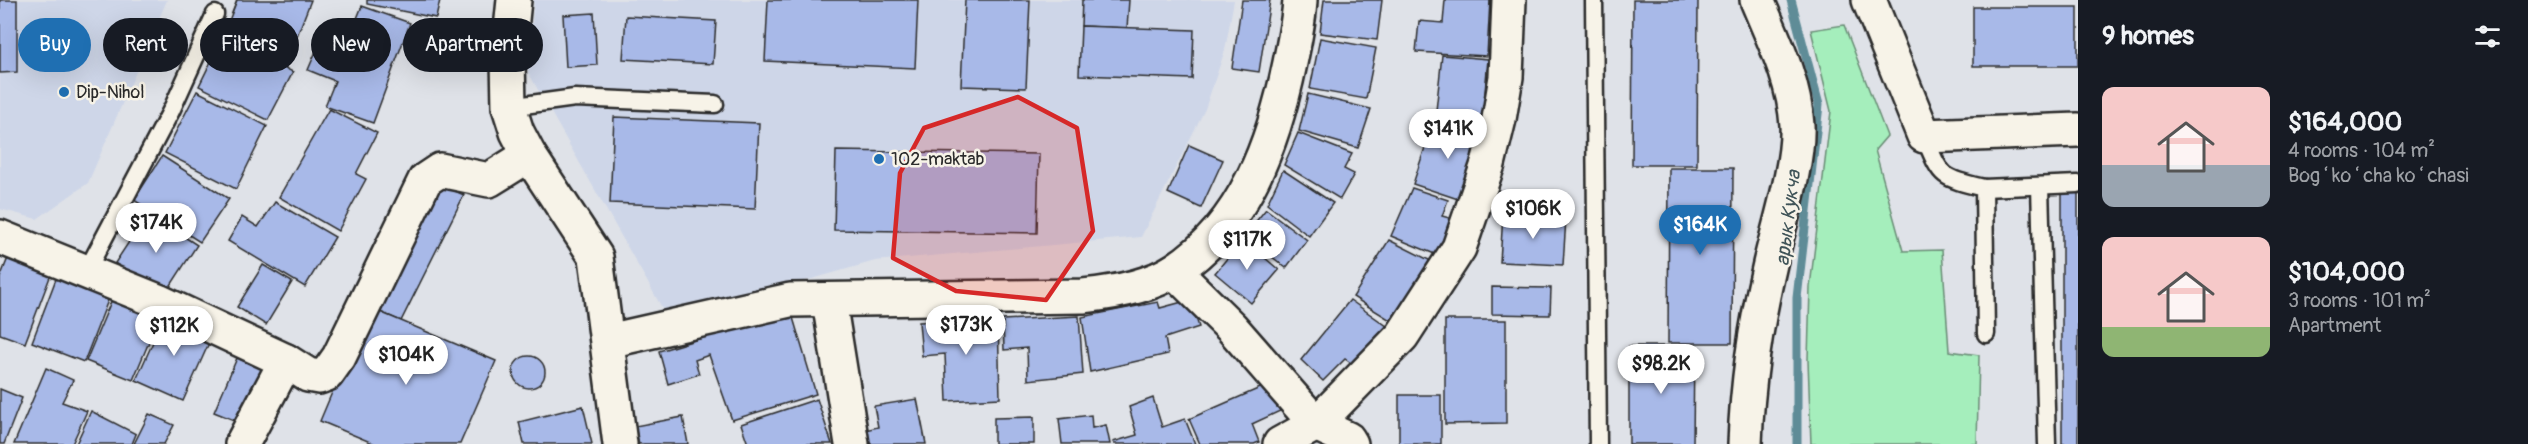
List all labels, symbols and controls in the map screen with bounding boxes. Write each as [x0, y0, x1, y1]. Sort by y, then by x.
chip: Buy [18, 18, 91, 72]
chip: Rent [103, 18, 188, 72]
chip: Filters [200, 18, 299, 72]
chip: New [311, 18, 391, 72]
chip: Apartment [403, 18, 543, 72]
text: 9 homes [2102, 20, 2194, 52]
icon: filters [2471, 20, 2504, 53]
place label: Dip-Nihol [76, 81, 144, 104]
marker: Dip-Nihol [57, 85, 71, 99]
text: $164,000 [2288, 106, 2402, 138]
pin: $141K [1406, 109, 1490, 160]
icon: home [2150, 111, 2222, 183]
text: $141K [1423, 116, 1473, 141]
text: 4 rooms · 104 m² [2288, 138, 2435, 163]
place label: 102-maktab [891, 148, 985, 171]
marker: 102-maktab [872, 152, 886, 166]
text: Bogʻkoʻcha koʻchasi [2288, 163, 2469, 188]
water label: арык Кукча [1770, 167, 1806, 267]
pin: $106K [1491, 189, 1575, 240]
text: $106K [1505, 196, 1561, 221]
pin: $174K [114, 203, 198, 254]
pin: $164K [1658, 205, 1742, 256]
text: $174K [130, 210, 182, 235]
text: $164K [1673, 212, 1727, 237]
pin: $117K [1205, 220, 1289, 271]
text: $117K [1222, 227, 1272, 252]
text: $104,000 [2288, 256, 2405, 288]
icon: home [2150, 261, 2222, 333]
text: 3 rooms · 101 m² [2288, 288, 2431, 313]
pin: $173K [924, 305, 1008, 356]
pin: $112K [132, 306, 216, 357]
text: $173K [940, 312, 992, 337]
text: $112K [149, 313, 199, 338]
text: Apartment [2288, 313, 2381, 338]
pin: $104K [364, 335, 448, 386]
text: $104K [378, 342, 434, 367]
pin: $98.2K [1612, 344, 1710, 395]
text: $98.2K [1632, 351, 1690, 376]

